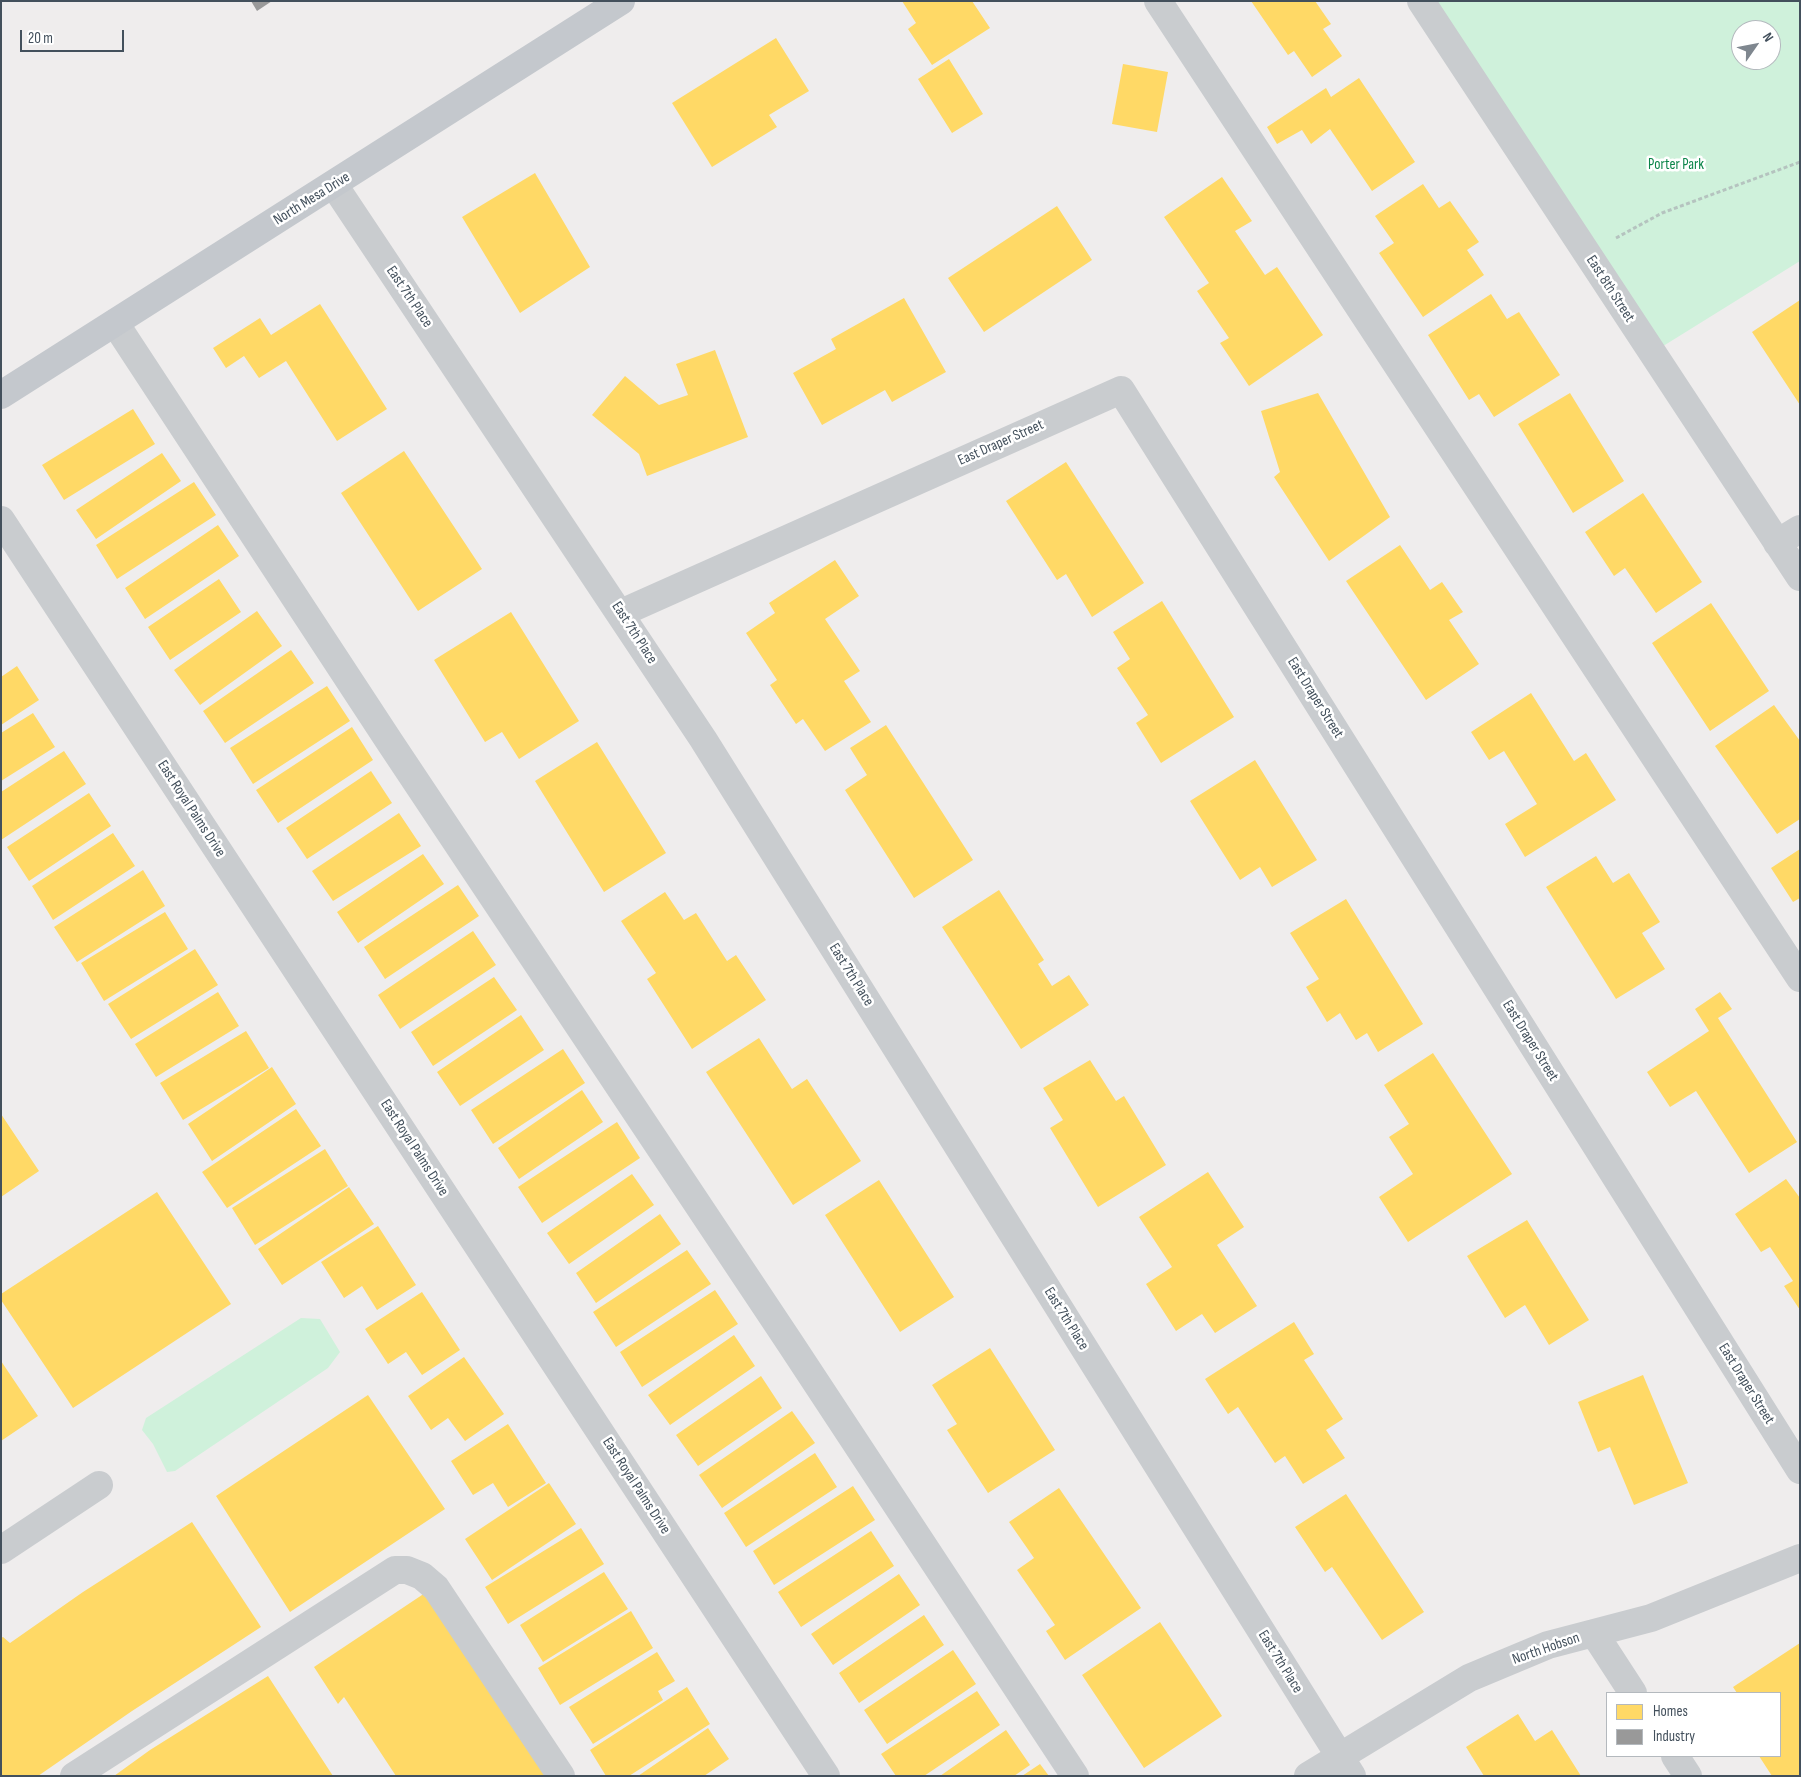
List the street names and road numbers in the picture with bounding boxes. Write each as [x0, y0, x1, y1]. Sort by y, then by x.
street label: North Mesa Drive [271, 168, 353, 230]
street label: East 8th Street [1582, 252, 1638, 326]
street label: East 7th Place [382, 263, 436, 331]
street label: East Draper Street [955, 416, 1047, 470]
street label: East 7th Place [607, 599, 661, 667]
street label: East Draper Street [1283, 654, 1347, 742]
street label: East Royal Palms Drive [153, 757, 229, 861]
street label: East 7th Place [825, 940, 877, 1010]
street label: East Draper Street [1498, 997, 1562, 1085]
street label: East Royal Palms Drive [376, 1096, 452, 1200]
street label: East 7th Place [1040, 1284, 1092, 1354]
street label: East Draper Street [1714, 1340, 1778, 1428]
street label: East Royal Palms Drive [598, 1434, 674, 1538]
street label: East 7th Place [1254, 1627, 1306, 1697]
street label: North Hobson [1510, 1629, 1582, 1669]

